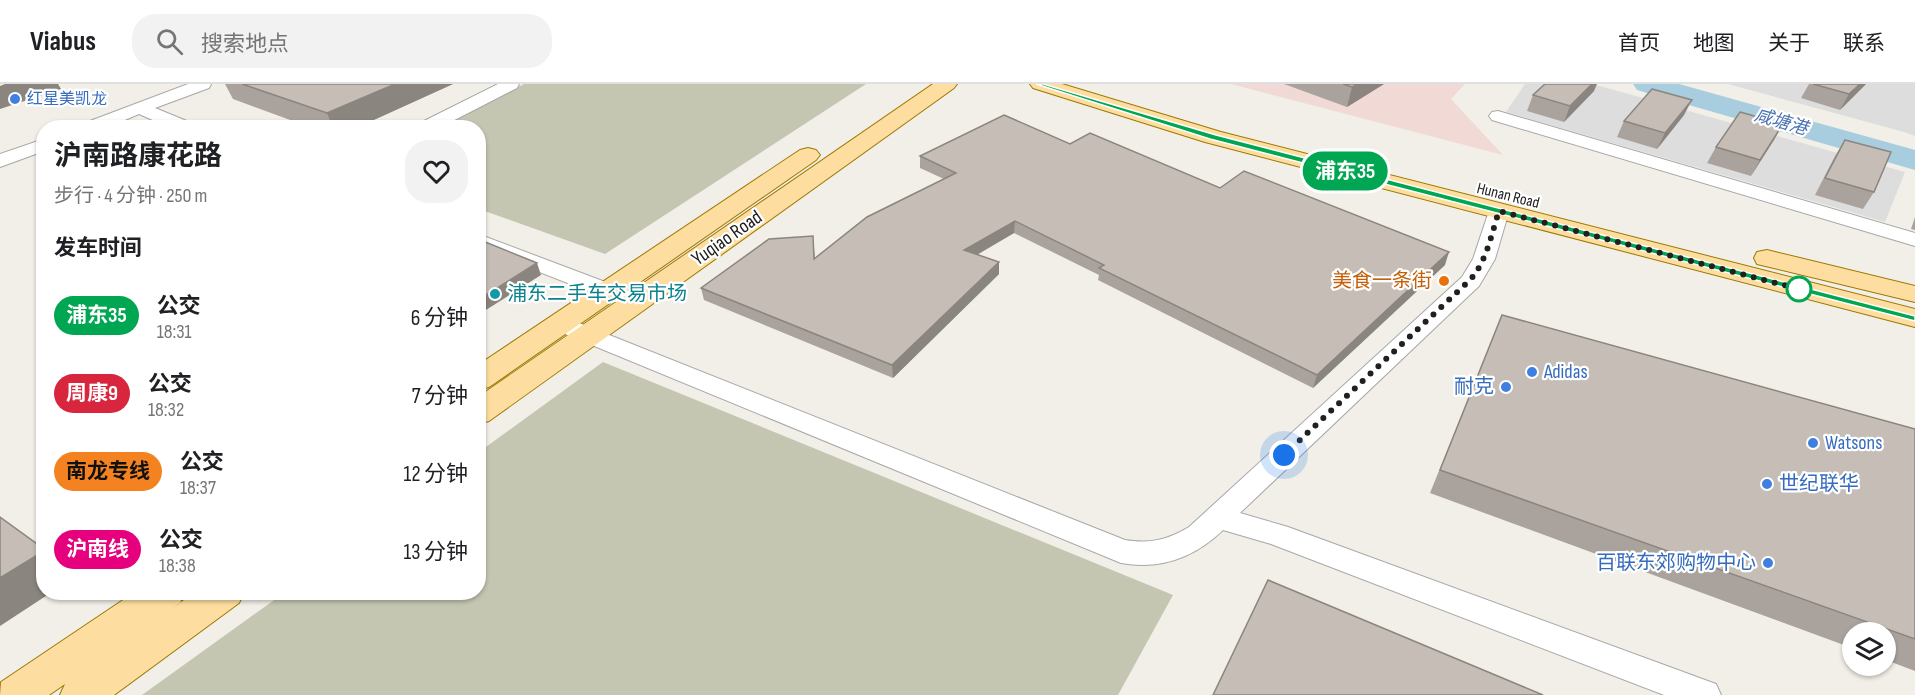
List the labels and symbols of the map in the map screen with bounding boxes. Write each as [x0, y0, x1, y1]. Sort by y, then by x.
place label: 红星美凯龙 [27, 90, 107, 109]
marker: 红星美凯龙 [8, 92, 22, 106]
water label: 咸塘港 [1752, 104, 1813, 140]
line badge: 浦东35 [1303, 152, 1387, 190]
street label: Hunan Road [1475, 179, 1541, 213]
street label: Yuqiao Road [687, 205, 767, 271]
place label: 美食一条街 [1332, 269, 1432, 293]
marker: 美食一条街 [1437, 274, 1451, 288]
unlabelled marker [1786, 276, 1812, 302]
place label: 浦东二手车交易市场 [507, 282, 687, 306]
marker: 浦东二手车交易市场 [488, 287, 502, 301]
place label: Adidas [1543, 360, 1588, 384]
marker: Adidas [1525, 365, 1539, 379]
place label: 耐克 [1454, 375, 1494, 399]
marker: 耐克 [1499, 380, 1513, 394]
place label: Watsons [1825, 431, 1882, 455]
marker: Watsons [1806, 436, 1820, 450]
your location [1269, 440, 1299, 470]
place label: 世纪联华 [1779, 472, 1859, 496]
marker: 世纪联华 [1760, 477, 1774, 491]
place label: 百联东郊购物中心 [1596, 551, 1756, 575]
marker: 百联东郊购物中心 [1761, 556, 1775, 570]

